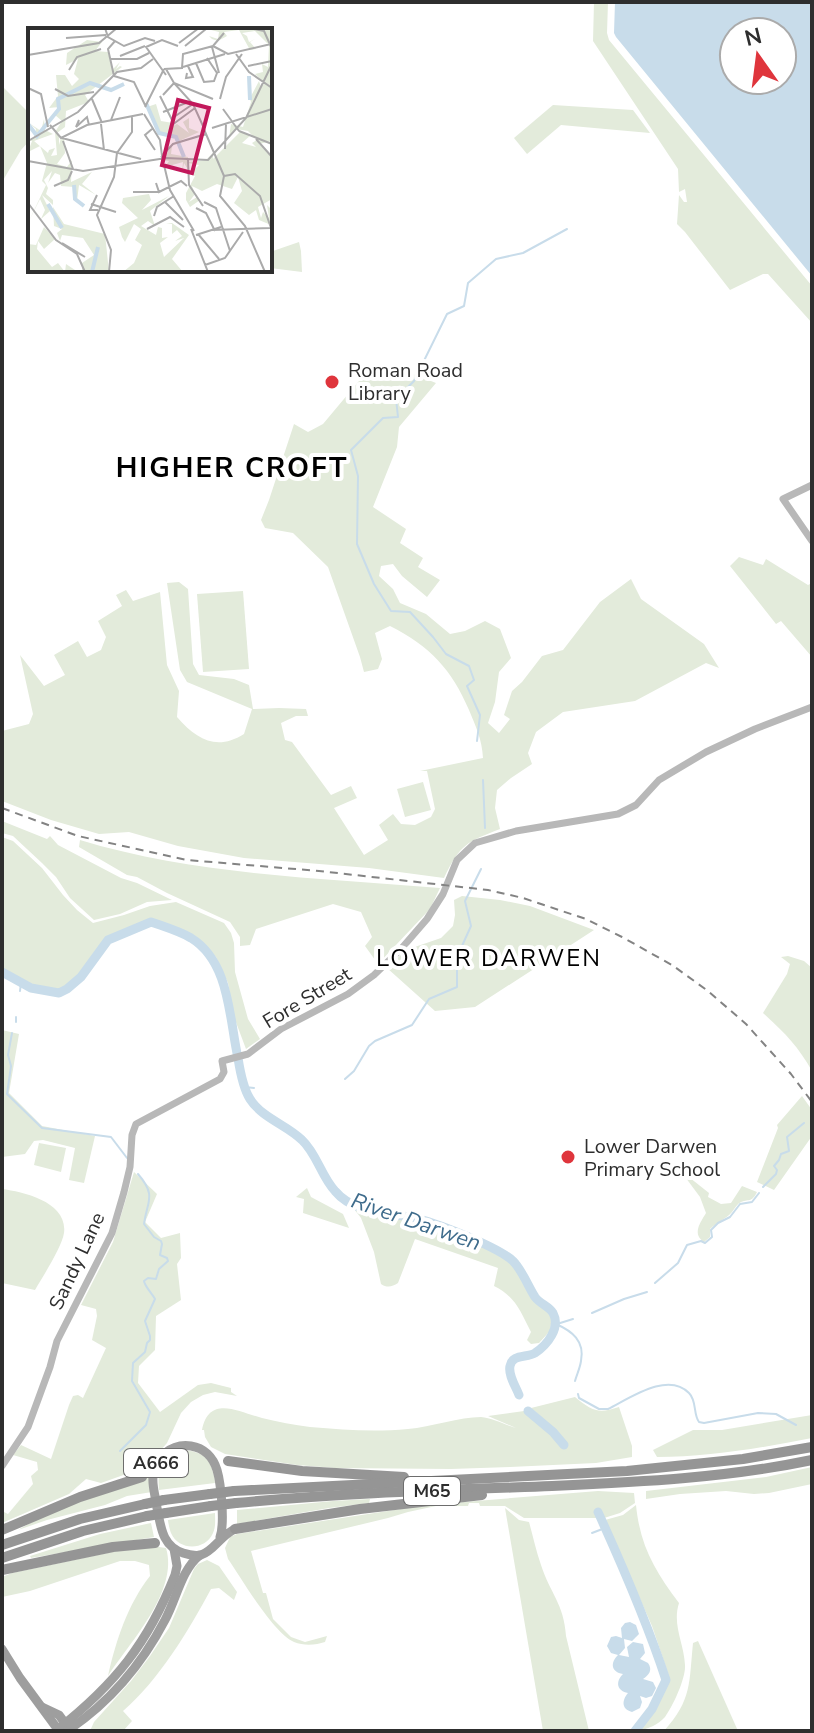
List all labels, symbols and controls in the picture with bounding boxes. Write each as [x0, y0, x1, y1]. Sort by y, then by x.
north arrow [718, 16, 798, 96]
text: N [742, 21, 765, 54]
inset map [28, 28, 272, 272]
place label: Roman Road Library [348, 357, 463, 407]
marker: Roman Road Library [323, 373, 341, 391]
district label: HIGHER CROFT [116, 449, 348, 487]
district label: LOWER DARWEN [376, 942, 602, 974]
street label: Fore Street [258, 960, 357, 1035]
place label: Lower Darwen Primary School [584, 1133, 720, 1183]
marker: Lower Darwen Primary School [559, 1148, 577, 1166]
water label: River Darwen [347, 1186, 485, 1258]
street label: Sandy Lane [43, 1208, 111, 1314]
road number: A666 [124, 1449, 188, 1477]
road number: M65 [404, 1477, 460, 1505]

